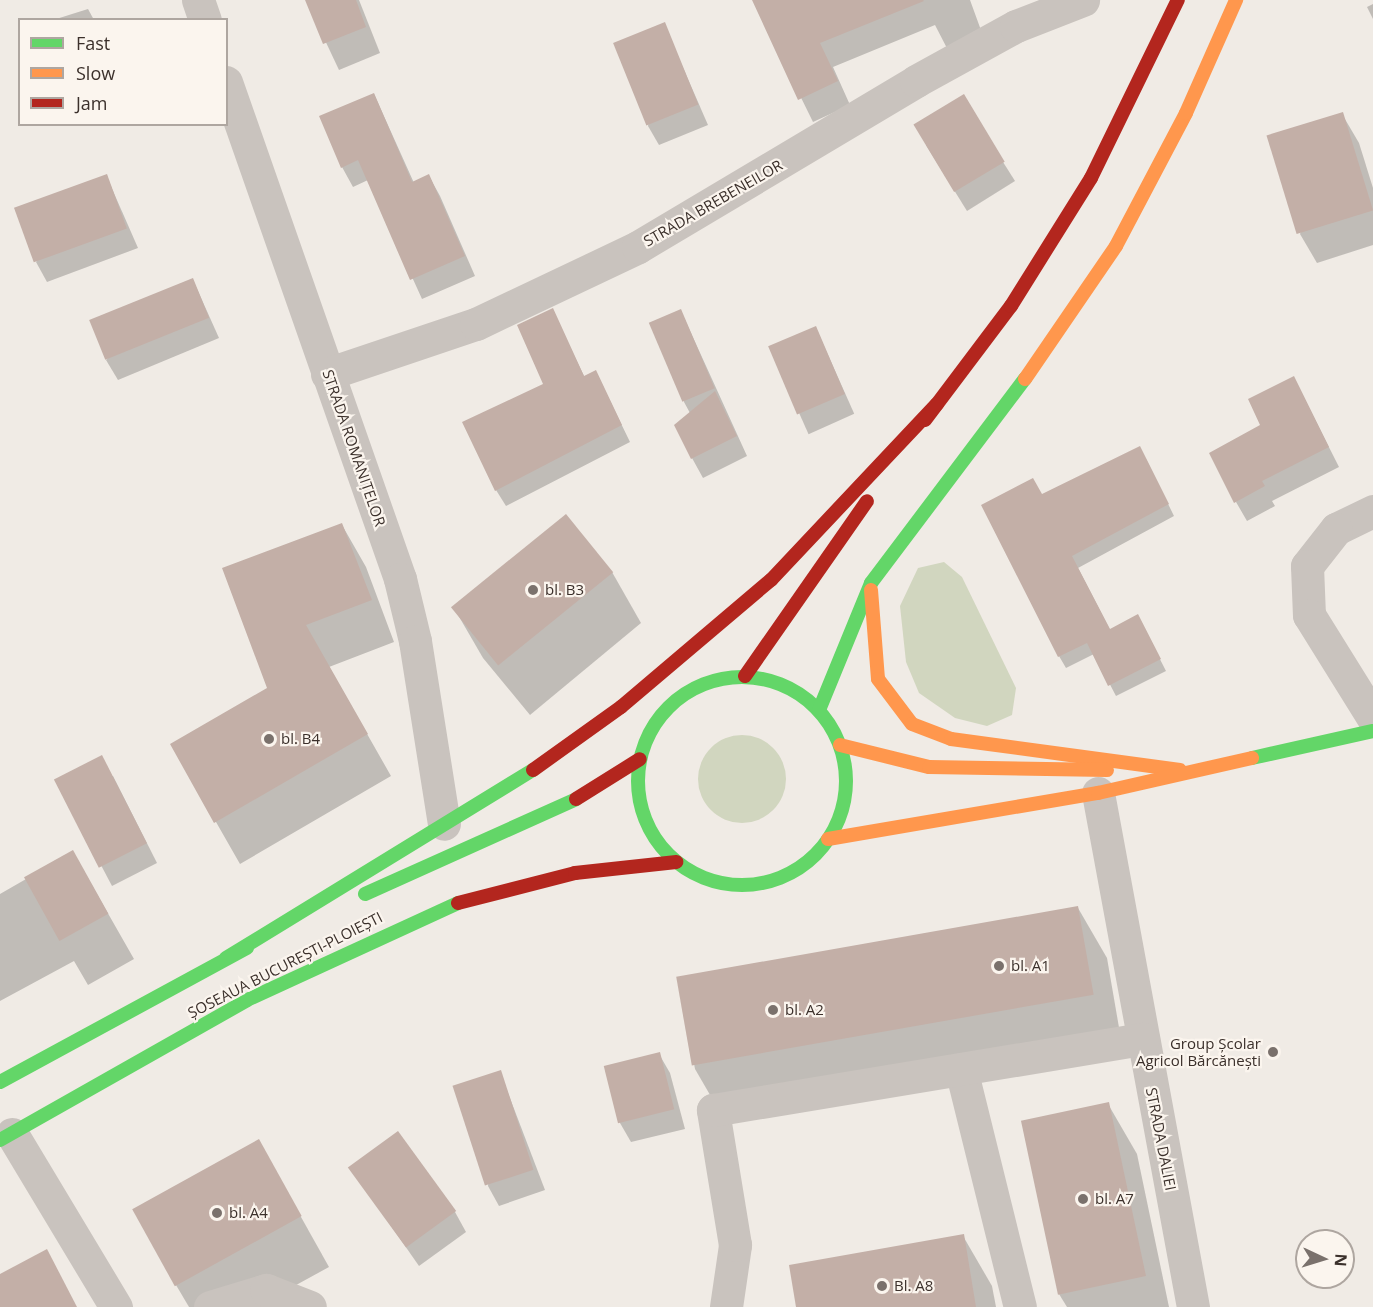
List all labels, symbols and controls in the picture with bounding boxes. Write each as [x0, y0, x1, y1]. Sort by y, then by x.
legend [18, 18, 228, 126]
text: Fast [76, 31, 110, 55]
text: Slow [76, 61, 115, 85]
text: Jam [76, 91, 108, 115]
street label: STRADA BREBENEILOR [640, 156, 786, 250]
street label: STRADA ROMANIȚELOR [319, 367, 389, 529]
place label: bl. B3 [545, 581, 584, 599]
marker: bl. B3 [526, 583, 540, 597]
place label: bl. B4 [281, 730, 320, 748]
marker: bl. B4 [262, 732, 276, 746]
street label: ȘOSEAUA BUCUREȘTI-PLOIEȘTI [185, 908, 385, 1022]
place label: bl. A1 [1011, 957, 1050, 975]
marker: bl. A1 [992, 959, 1006, 973]
place label: bl. A2 [785, 1001, 824, 1019]
marker: bl. A2 [766, 1003, 780, 1017]
place label: Group Școlar Agricol Bărcănești [1136, 1034, 1261, 1069]
marker: Group Școlar Agricol Bărcănești [1266, 1045, 1280, 1059]
street label: STRADA DALIEI [1142, 1086, 1180, 1192]
place label: bl. A7 [1095, 1190, 1134, 1208]
marker: bl. A7 [1076, 1192, 1090, 1206]
place label: bl. A4 [229, 1204, 268, 1222]
marker: bl. A4 [210, 1206, 224, 1220]
north arrow [1295, 1229, 1355, 1289]
text: N [1330, 1253, 1352, 1267]
place label: Bl. A8 [894, 1277, 933, 1295]
marker: Bl. A8 [875, 1279, 889, 1293]

